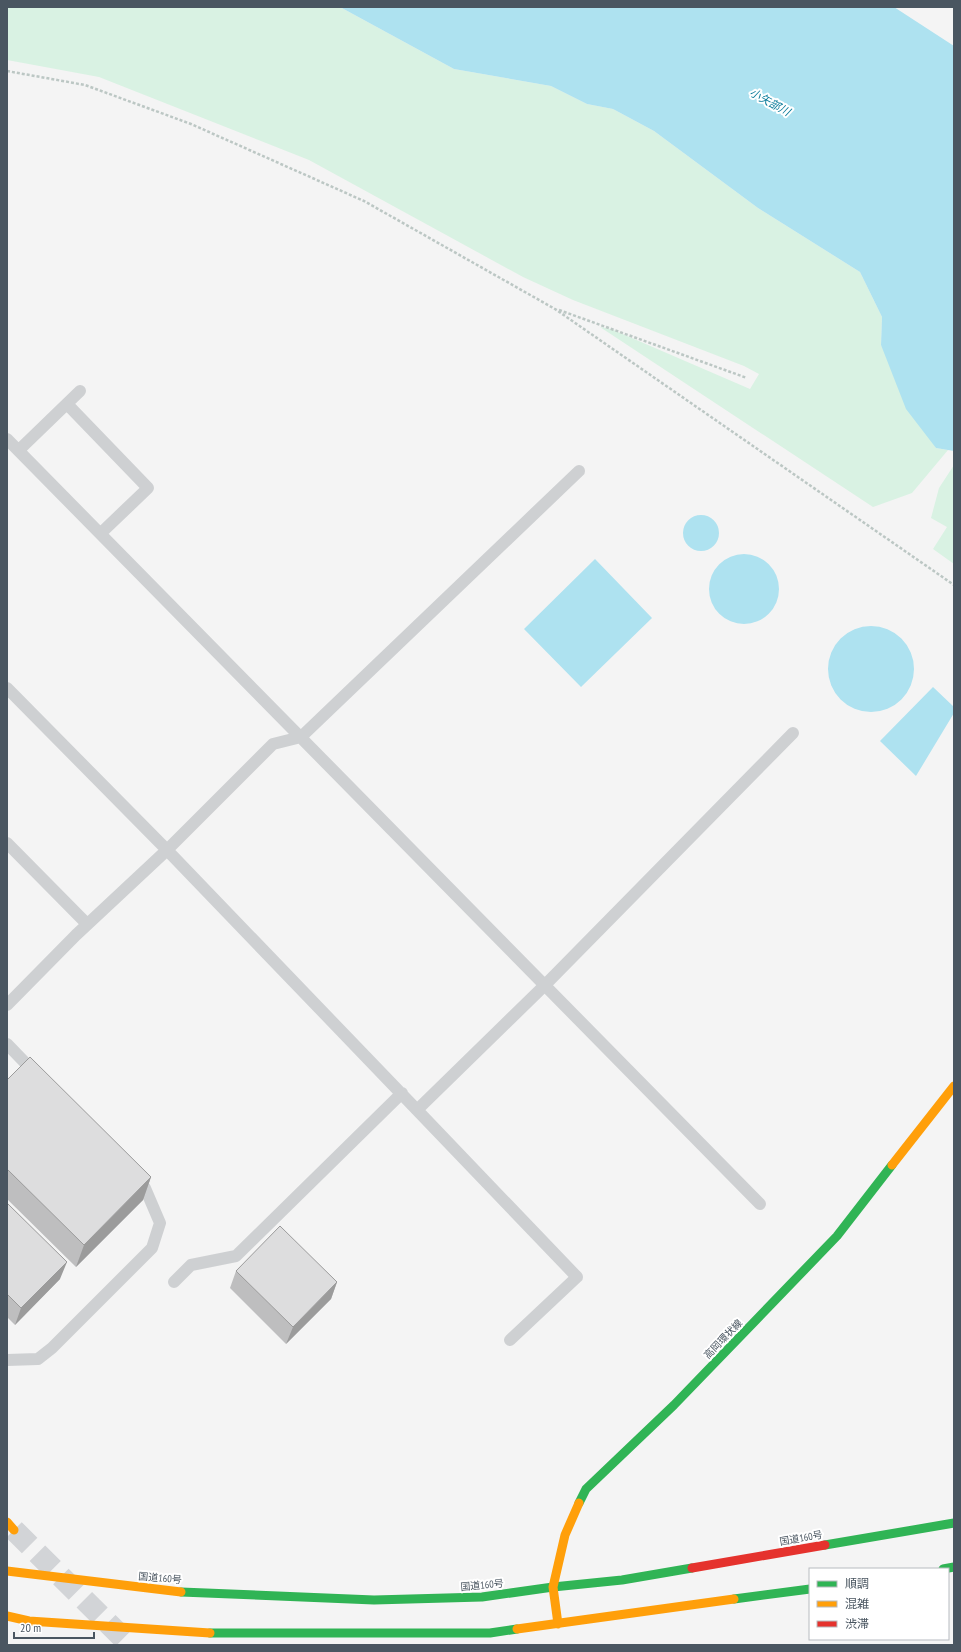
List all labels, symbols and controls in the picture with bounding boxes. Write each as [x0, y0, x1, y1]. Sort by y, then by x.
water label: 小矢部川 [747, 85, 794, 119]
street label: 高岡環状線 [701, 1317, 745, 1361]
street label: 国道160号 [778, 1528, 824, 1548]
legend [809, 1568, 949, 1640]
street label: 国道160号 [138, 1570, 182, 1586]
text: 順調 [845, 1576, 869, 1591]
street label: 国道160号 [460, 1577, 504, 1593]
text: 混雑 [845, 1596, 869, 1611]
scale bar [14, 1614, 94, 1640]
text: 渋滞 [845, 1616, 869, 1631]
text: 20 m [20, 1620, 41, 1635]

